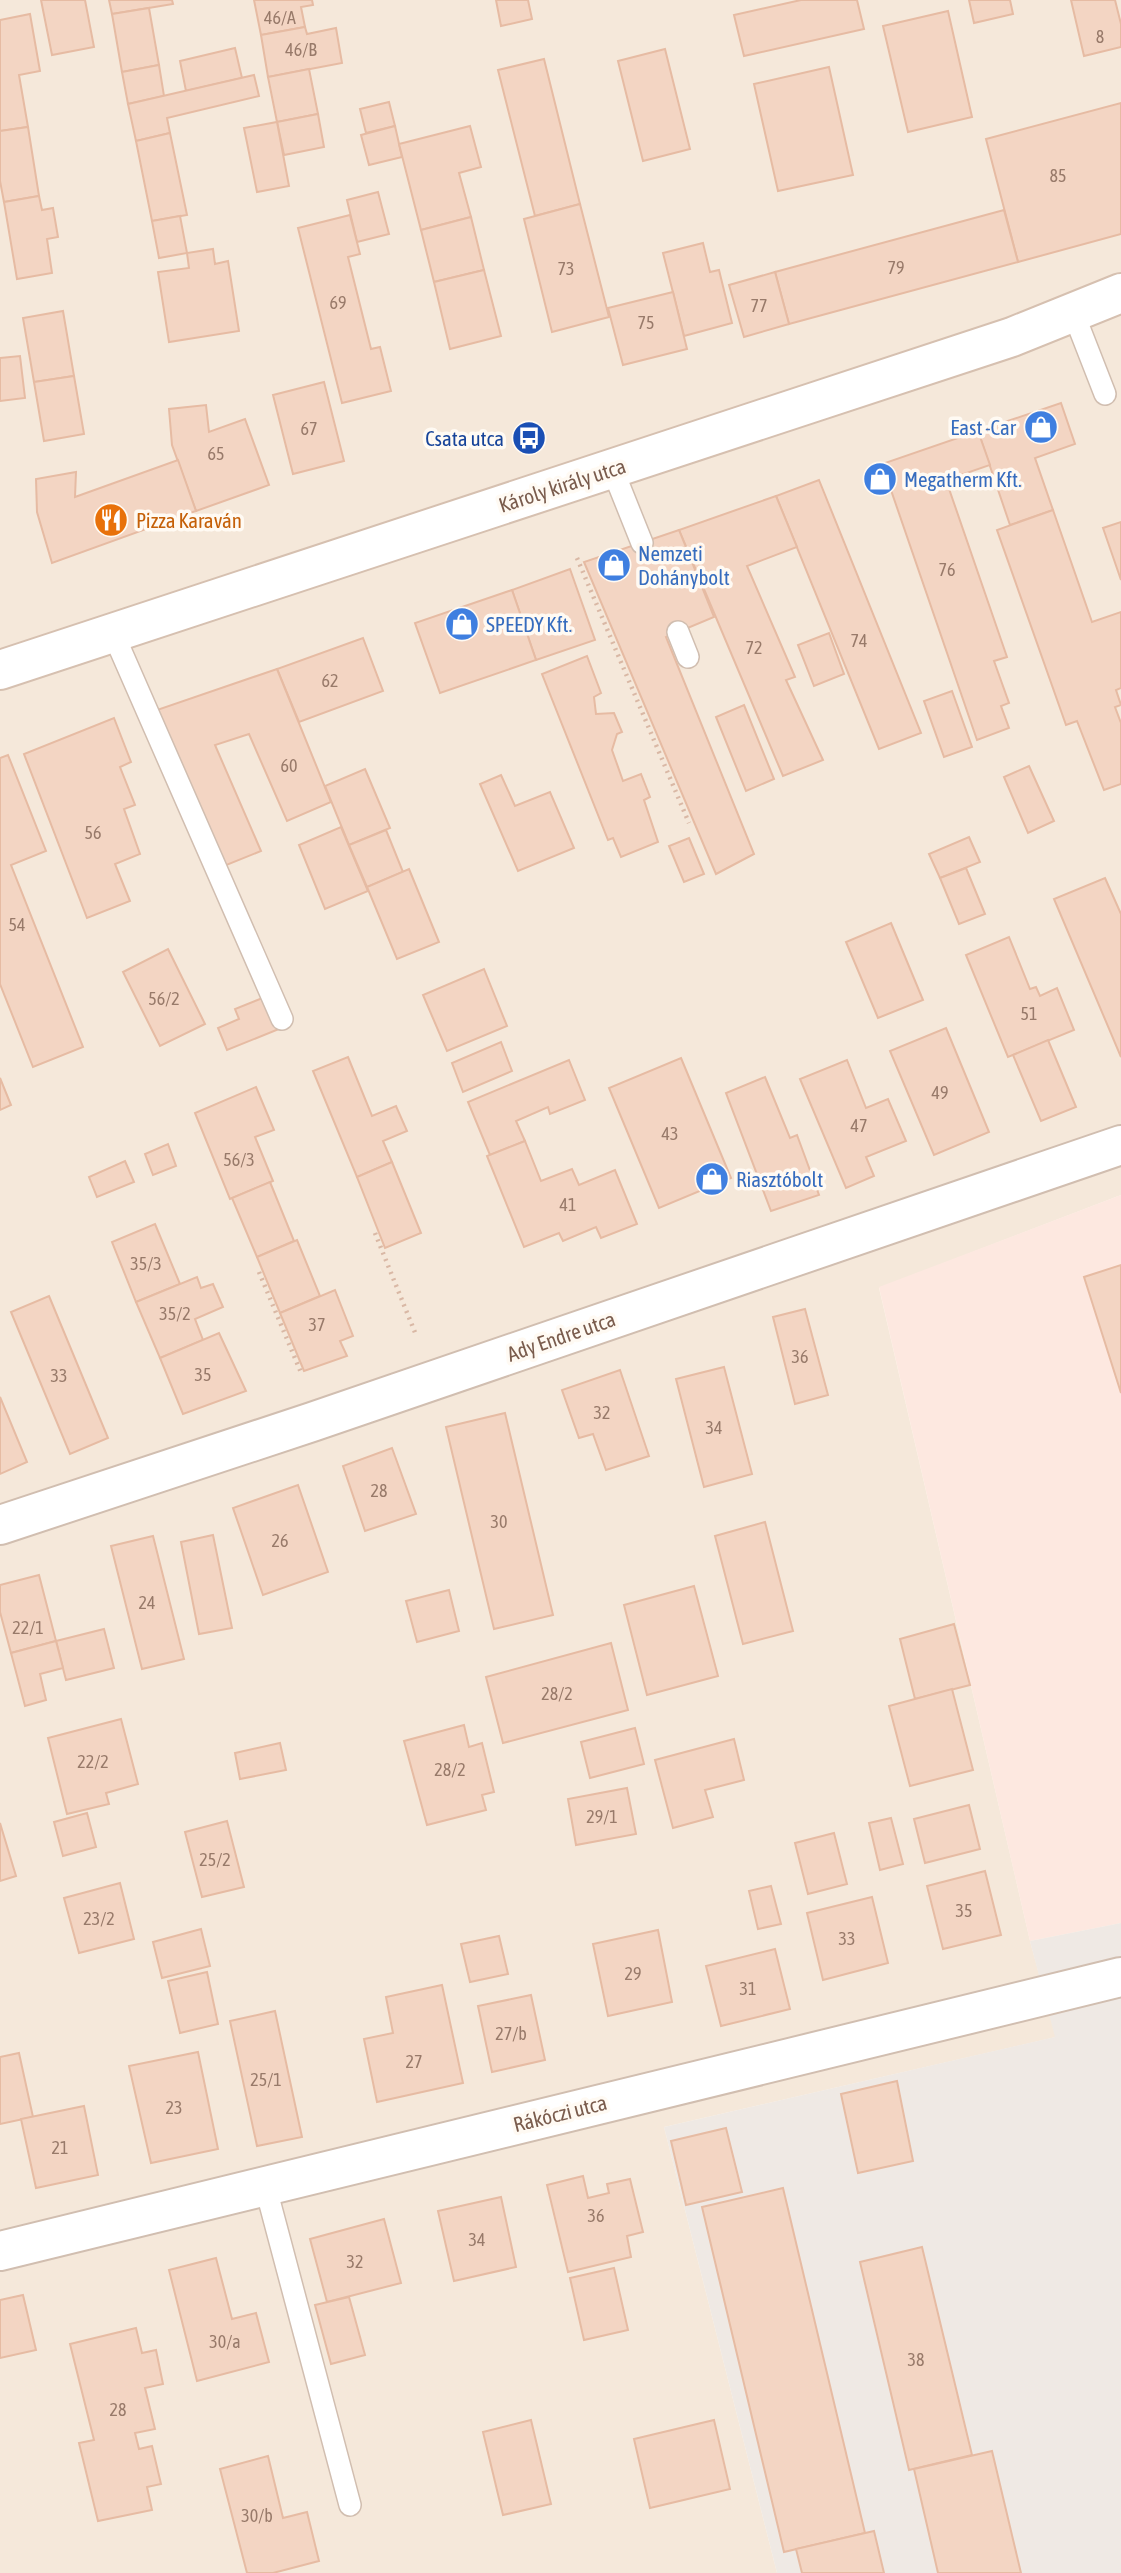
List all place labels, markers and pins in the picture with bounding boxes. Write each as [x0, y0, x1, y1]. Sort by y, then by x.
shop icon: East -Car [1022, 408, 1060, 446]
place label: East -Car [950, 415, 1017, 439]
bus stop icon: Csata utca [510, 419, 548, 457]
place label: Csata utca [425, 426, 504, 450]
shop icon: Megatherm Kft. [861, 460, 899, 498]
place label: Megatherm Kft. [904, 467, 1022, 491]
restaurant icon: Pizza Karaván [92, 501, 130, 539]
place label: Pizza Karaván [136, 508, 242, 532]
place label: Nemzeti Dohánybolt [638, 541, 730, 589]
shop icon: Nemzeti Dohánybolt [595, 546, 633, 584]
shop icon: SPEEDY Kft. [443, 605, 481, 643]
place label: SPEEDY Kft. [486, 612, 572, 636]
shop icon: Riasztóbolt [693, 1160, 731, 1198]
place label: Riasztóbolt [736, 1167, 823, 1191]

